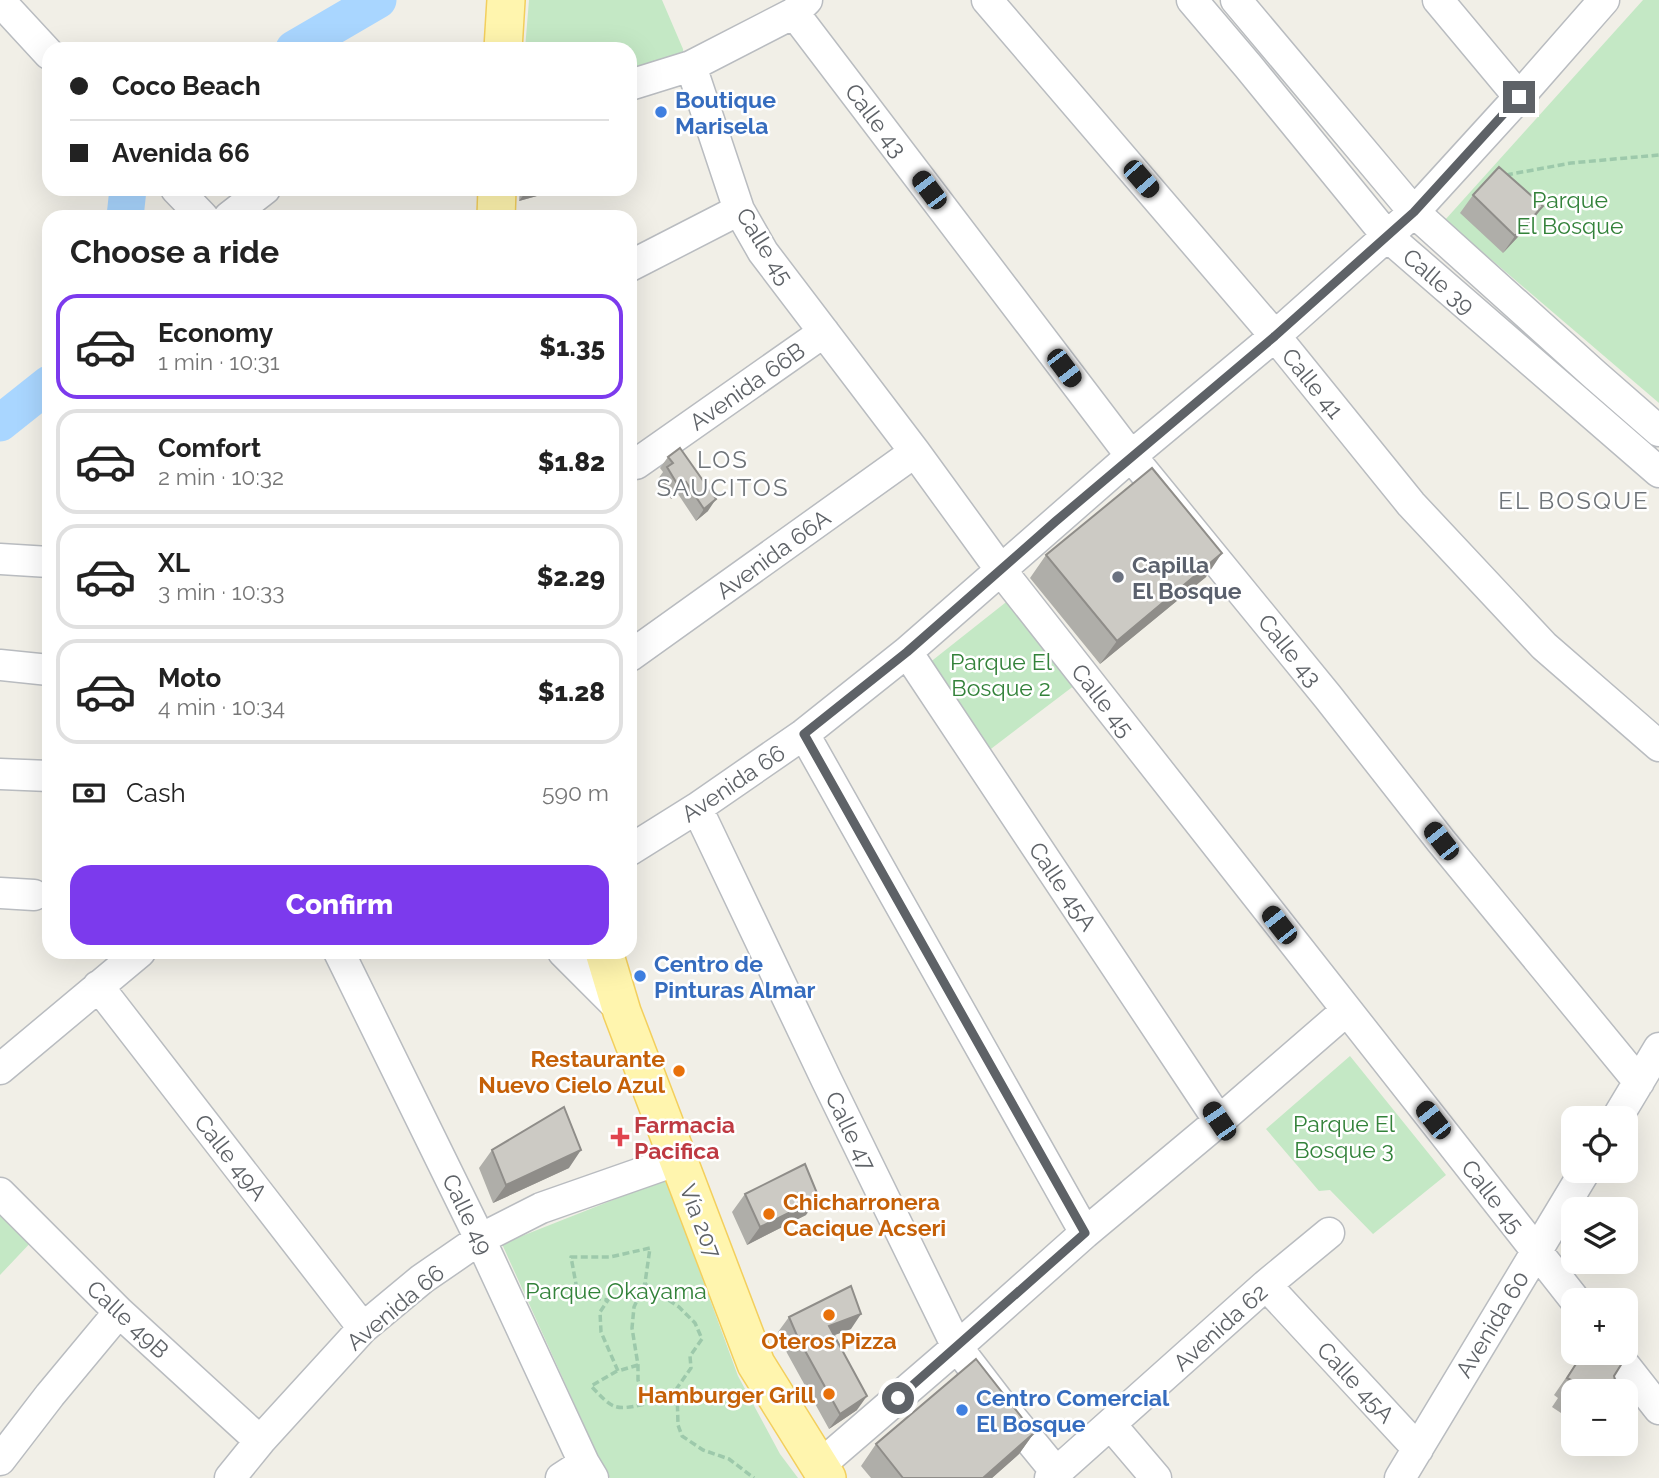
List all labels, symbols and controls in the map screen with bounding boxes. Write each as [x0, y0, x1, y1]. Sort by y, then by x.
text: Coco Beach [112, 71, 261, 101]
street label: Calle 43 [840, 78, 912, 162]
route end [1503, 81, 1535, 113]
place label: Boutique Marisela [675, 86, 776, 139]
marker: Boutique Marisela [653, 104, 669, 120]
text: Avenida 66 [112, 138, 250, 168]
car [1120, 156, 1163, 202]
car [908, 167, 951, 213]
park label: Parque El Bosque [1517, 186, 1623, 239]
street label: Calle 45 [731, 203, 799, 289]
text: Choose a ride [70, 233, 279, 270]
street label: Calle 39 [1398, 243, 1480, 319]
icon: car [74, 315, 137, 378]
text: Economy [158, 318, 273, 348]
text: $1.35 [539, 332, 605, 362]
street label: Avenida 66B [684, 336, 810, 436]
street label: Calle 41 [1277, 342, 1350, 424]
car [1043, 345, 1086, 391]
text: 1 min · 10:31 [158, 348, 280, 375]
icon: car [74, 430, 137, 493]
text: Comfort [158, 433, 261, 463]
district label: LOS SAUCITOS [657, 445, 789, 502]
text: $1.82 [538, 447, 605, 477]
text: 2 min · 10:32 [158, 463, 284, 490]
district label: EL BOSQUE [1498, 486, 1650, 515]
street label: Avenida 66A [711, 503, 836, 604]
icon: car [74, 545, 137, 608]
text: XL [158, 548, 190, 578]
place label: Capilla El Bosque [1132, 551, 1242, 604]
text: $2.29 [537, 562, 605, 592]
marker: Capilla El Bosque [1110, 569, 1126, 585]
text: 3 min · 10:33 [158, 578, 285, 605]
street label: Calle 43 [1253, 608, 1327, 692]
park label: Parque El Bosque 2 [950, 648, 1053, 701]
street label: Calle 45 [1066, 658, 1140, 742]
icon: car [74, 660, 137, 723]
text: Moto [158, 663, 221, 693]
text: $1.28 [538, 677, 605, 707]
text: 4 min · 10:34 [158, 693, 285, 720]
street label: Avenida 66 [676, 739, 790, 827]
icon: cash [70, 774, 108, 812]
text: Cash [126, 778, 186, 808]
text: 590 m [542, 779, 609, 806]
car [1420, 818, 1463, 864]
street label: Calle 45A [1024, 837, 1103, 936]
button: Confirm [70, 865, 609, 945]
car [1258, 902, 1301, 948]
place label: Centro de Pinturas Almar [654, 950, 816, 1003]
marker: Centro de Pinturas Almar [632, 968, 648, 984]
place label: Restaurante Nuevo Cielo Azul [478, 1045, 666, 1098]
marker: Restaurante Nuevo Cielo Azul [671, 1063, 687, 1079]
street label: Calle 47 [820, 1087, 882, 1176]
car [1412, 1097, 1455, 1143]
car [1199, 1098, 1240, 1144]
map controls [1561, 1106, 1638, 1456]
button: locate [1561, 1106, 1638, 1183]
street label: Calle 49A [189, 1109, 273, 1206]
park label: Parque El Bosque 3 [1293, 1110, 1396, 1163]
place label: Farmacia Pacifica [634, 1111, 735, 1164]
marker: Farmacia Pacifica [612, 1129, 628, 1145]
street label: Calle 45 [1456, 1154, 1530, 1238]
street label: Calle 49 [437, 1169, 499, 1259]
street label: Vía 207 [675, 1180, 728, 1263]
place label: Chicharronera Cacique Acseri [783, 1188, 946, 1241]
button: layers [1561, 1197, 1638, 1274]
marker: Chicharronera Cacique Acseri [761, 1206, 777, 1222]
street label: Avenida 66 [341, 1258, 449, 1356]
street label: Avenida 60 [1450, 1266, 1534, 1382]
street label: Calle 49B [82, 1274, 174, 1364]
park label: Parque Okayama [525, 1277, 707, 1304]
street label: Avenida 62 [1167, 1278, 1273, 1376]
button: + [1561, 1288, 1638, 1365]
marker: Oteros Pizza [821, 1307, 837, 1323]
place label: Oteros Pizza [761, 1327, 897, 1354]
street label: Calle 45A [1312, 1336, 1401, 1428]
button: − [1561, 1379, 1638, 1456]
place label: Hamburger Grill [638, 1381, 816, 1408]
route start [882, 1382, 914, 1414]
place label: Centro Comercial El Bosque [976, 1384, 1170, 1437]
marker: Hamburger Grill [821, 1386, 837, 1402]
marker: Centro Comercial El Bosque [954, 1402, 970, 1418]

